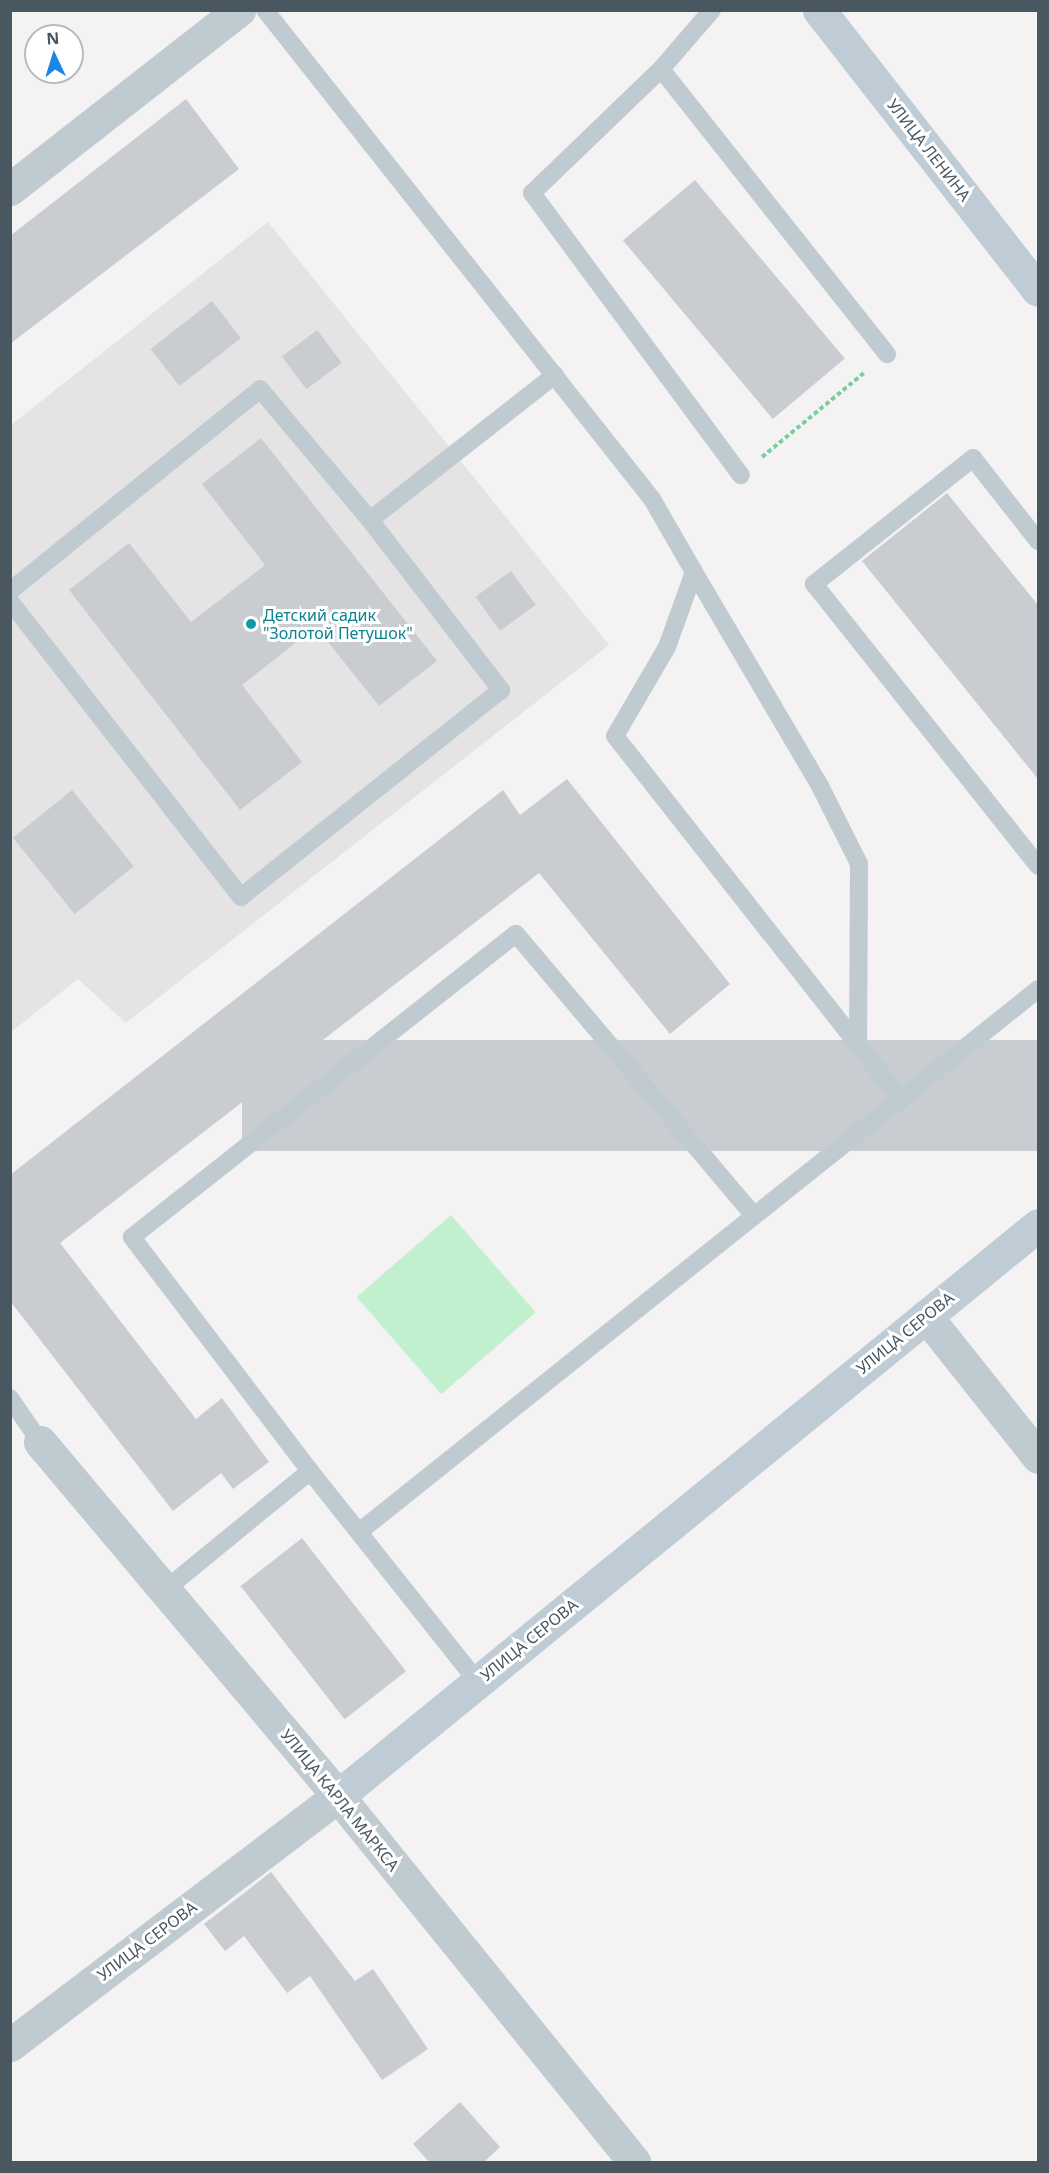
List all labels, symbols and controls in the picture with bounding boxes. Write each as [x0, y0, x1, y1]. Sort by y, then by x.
north arrow [24, 24, 84, 84]
text: N [46, 27, 60, 49]
street label: УЛИЦА ЛЕНИНА [883, 95, 975, 205]
place label: Детский садик "Золотой Петушок" [263, 605, 413, 643]
marker: Детский садик "Золотой Петушок" [244, 617, 258, 631]
street label: УЛИЦА СЕРОВА [853, 1288, 957, 1378]
street label: УЛИЦА СЕРОВА [477, 1595, 581, 1685]
street label: УЛИЦА КАРЛА МАРКСА [277, 1725, 403, 1875]
street label: УЛИЦА СЕРОВА [94, 1897, 200, 1985]

